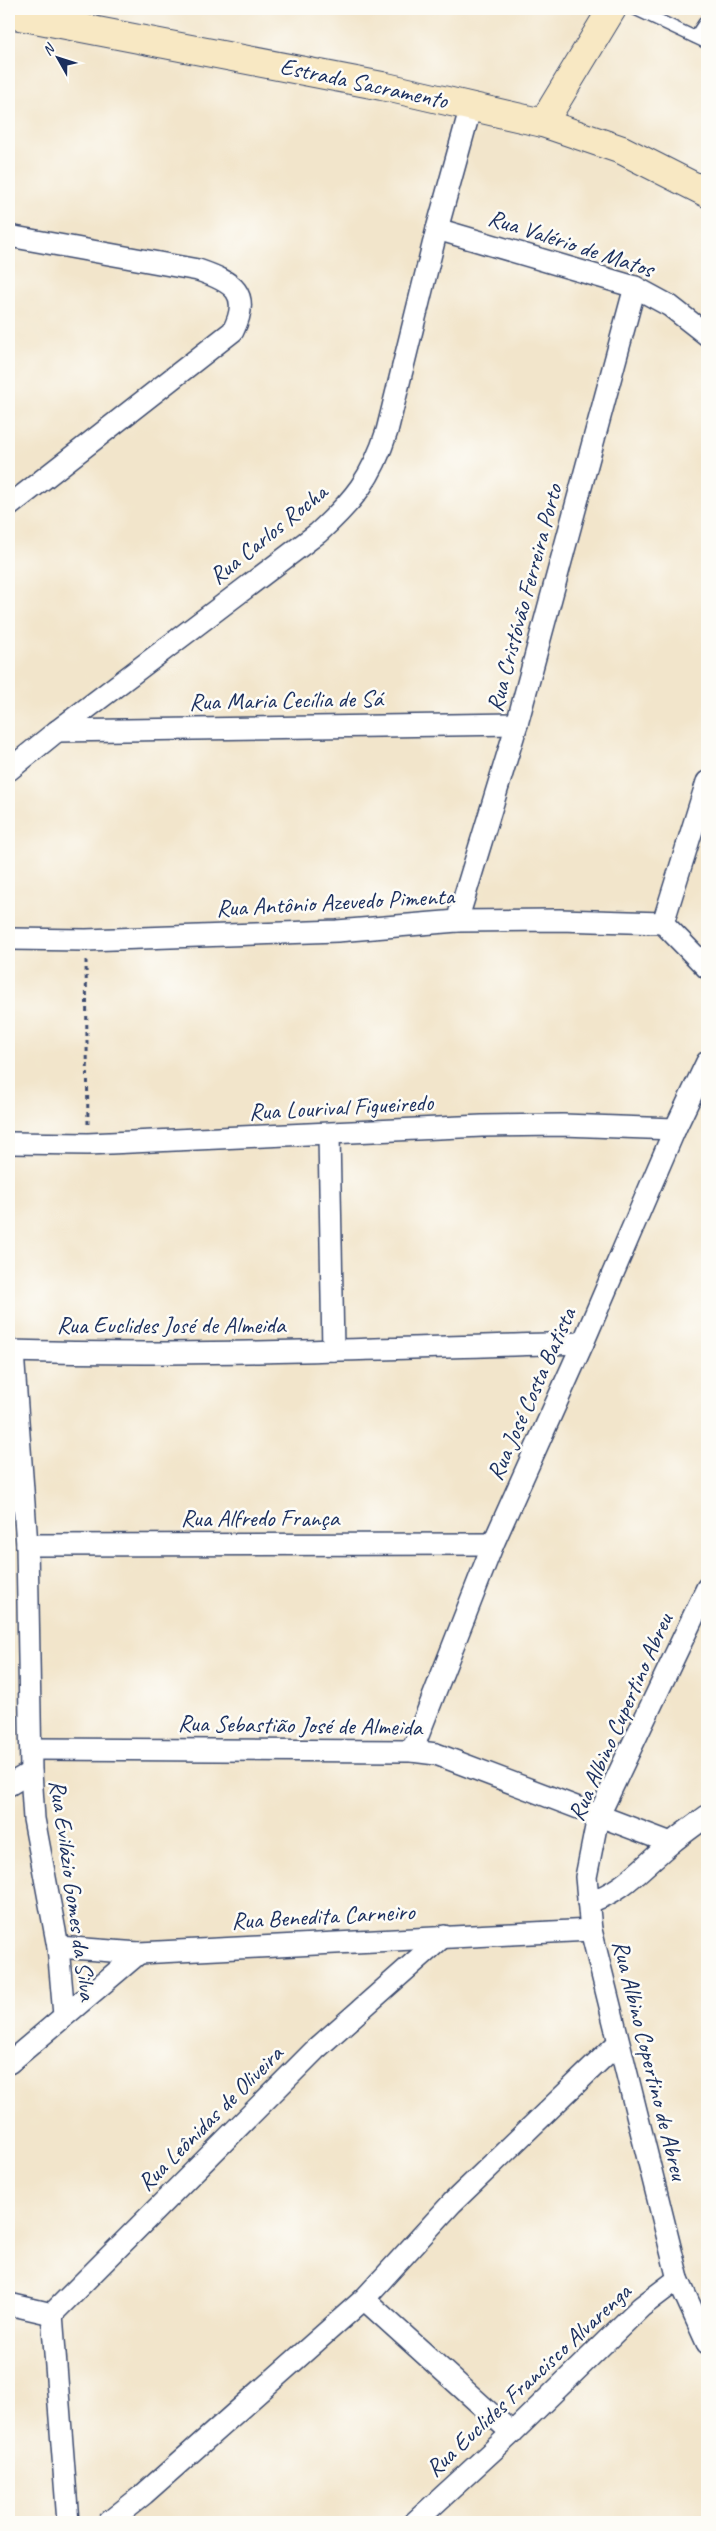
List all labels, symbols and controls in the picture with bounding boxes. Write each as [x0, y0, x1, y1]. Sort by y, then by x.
north arrow [32, 32, 82, 82]
text: N [39, 40, 59, 59]
street label: Estrada Sacramento [278, 51, 452, 116]
street label: Rua Valério de Matos [485, 202, 660, 285]
street label: Rua Carlos Rocha [203, 476, 335, 591]
street label: Rua Cristóvão Ferreira Porto [479, 479, 569, 715]
street label: Rua Maria Cecília de Sá [189, 683, 386, 717]
street label: Rua Antônio Azevedo Pimenta [215, 881, 456, 923]
street label: Rua Lourival Figueiredo [248, 1087, 435, 1127]
street label: Rua José Costa Batista [480, 1302, 583, 1485]
street label: Rua Euclides José de Almeida [57, 1310, 287, 1340]
street label: Rua Alfredo França [181, 1503, 341, 1533]
street label: Rua Albino Cupertino Abreu [561, 1607, 680, 1825]
street label: Rua Sebastião José de Almeida [178, 1708, 424, 1742]
street label: Rua Evilázio Gomes da Silva [43, 1778, 104, 2004]
street label: Rua Benedita Carneiro [231, 1896, 417, 1936]
street label: Rua Albino Copertino de Abreu [606, 1937, 695, 2185]
street label: Rua Leônidas de Oliveira [131, 2038, 290, 2197]
street label: Rua Euclides Francisco Alvarenga [419, 2276, 638, 2483]

